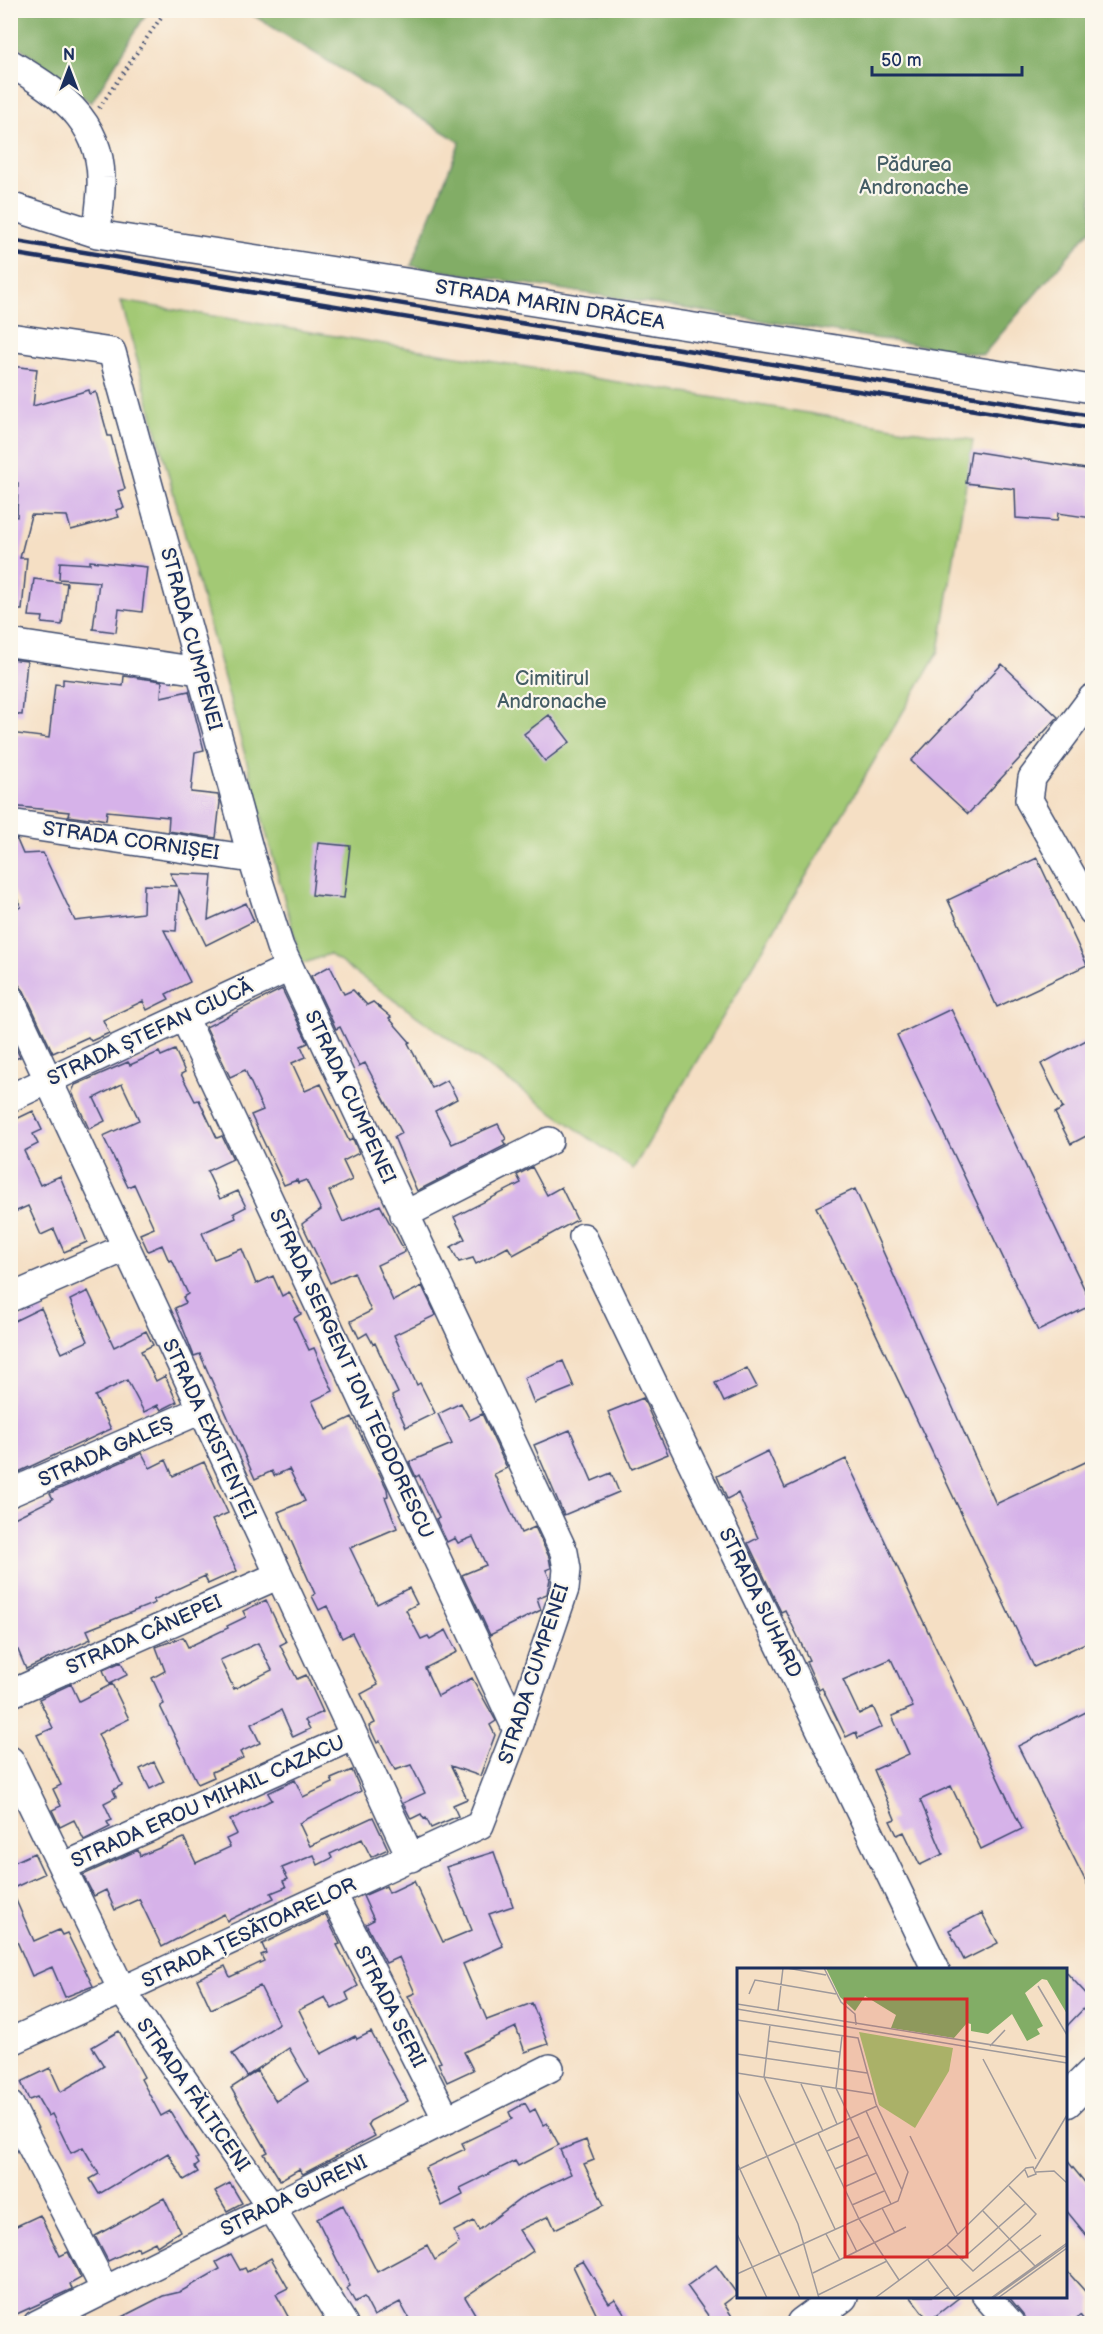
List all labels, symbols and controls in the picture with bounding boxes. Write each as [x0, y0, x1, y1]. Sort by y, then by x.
north arrow [39, 39, 99, 99]
scale bar [872, 39, 1022, 77]
text: N [63, 46, 75, 65]
text: 50 m [881, 50, 922, 71]
park label: Pădurea Andronache [859, 153, 969, 200]
street label: STRADA MARIN DRĂCEA [433, 274, 667, 335]
street label: STRADA CUMPENEI [155, 545, 227, 733]
park label: Cimitirul Andronache [497, 667, 607, 714]
street label: STRADA CORNIȘEI [41, 817, 221, 865]
street label: STRADA ȘTEFAN CIUCĂ [43, 974, 257, 1091]
street label: STRADA CUMPENEI [299, 1007, 401, 1187]
street label: STRADA SERGENT ION TEODORESCU [264, 1205, 438, 1543]
street label: STRADA EXISTENȚEI [157, 1335, 261, 1523]
street label: STRADA GALEȘ [35, 1411, 177, 1493]
street label: STRADA SUHARD [713, 1524, 807, 1682]
street label: STRADA CUMPENEI [494, 1581, 574, 1767]
street label: STRADA CÂNEPEI [62, 1589, 226, 1680]
street label: STRADA EROU MIHAIL CAZACU [67, 1731, 349, 1873]
street label: STRADA ȚESĂTOARELOR [137, 1872, 360, 1993]
street label: STRADA SERII [349, 1942, 431, 2072]
inset map [737, 1968, 1067, 2298]
street label: STRADA FĂLTICENI [131, 2013, 256, 2176]
street label: STRADA GURENI [217, 2150, 371, 2242]

